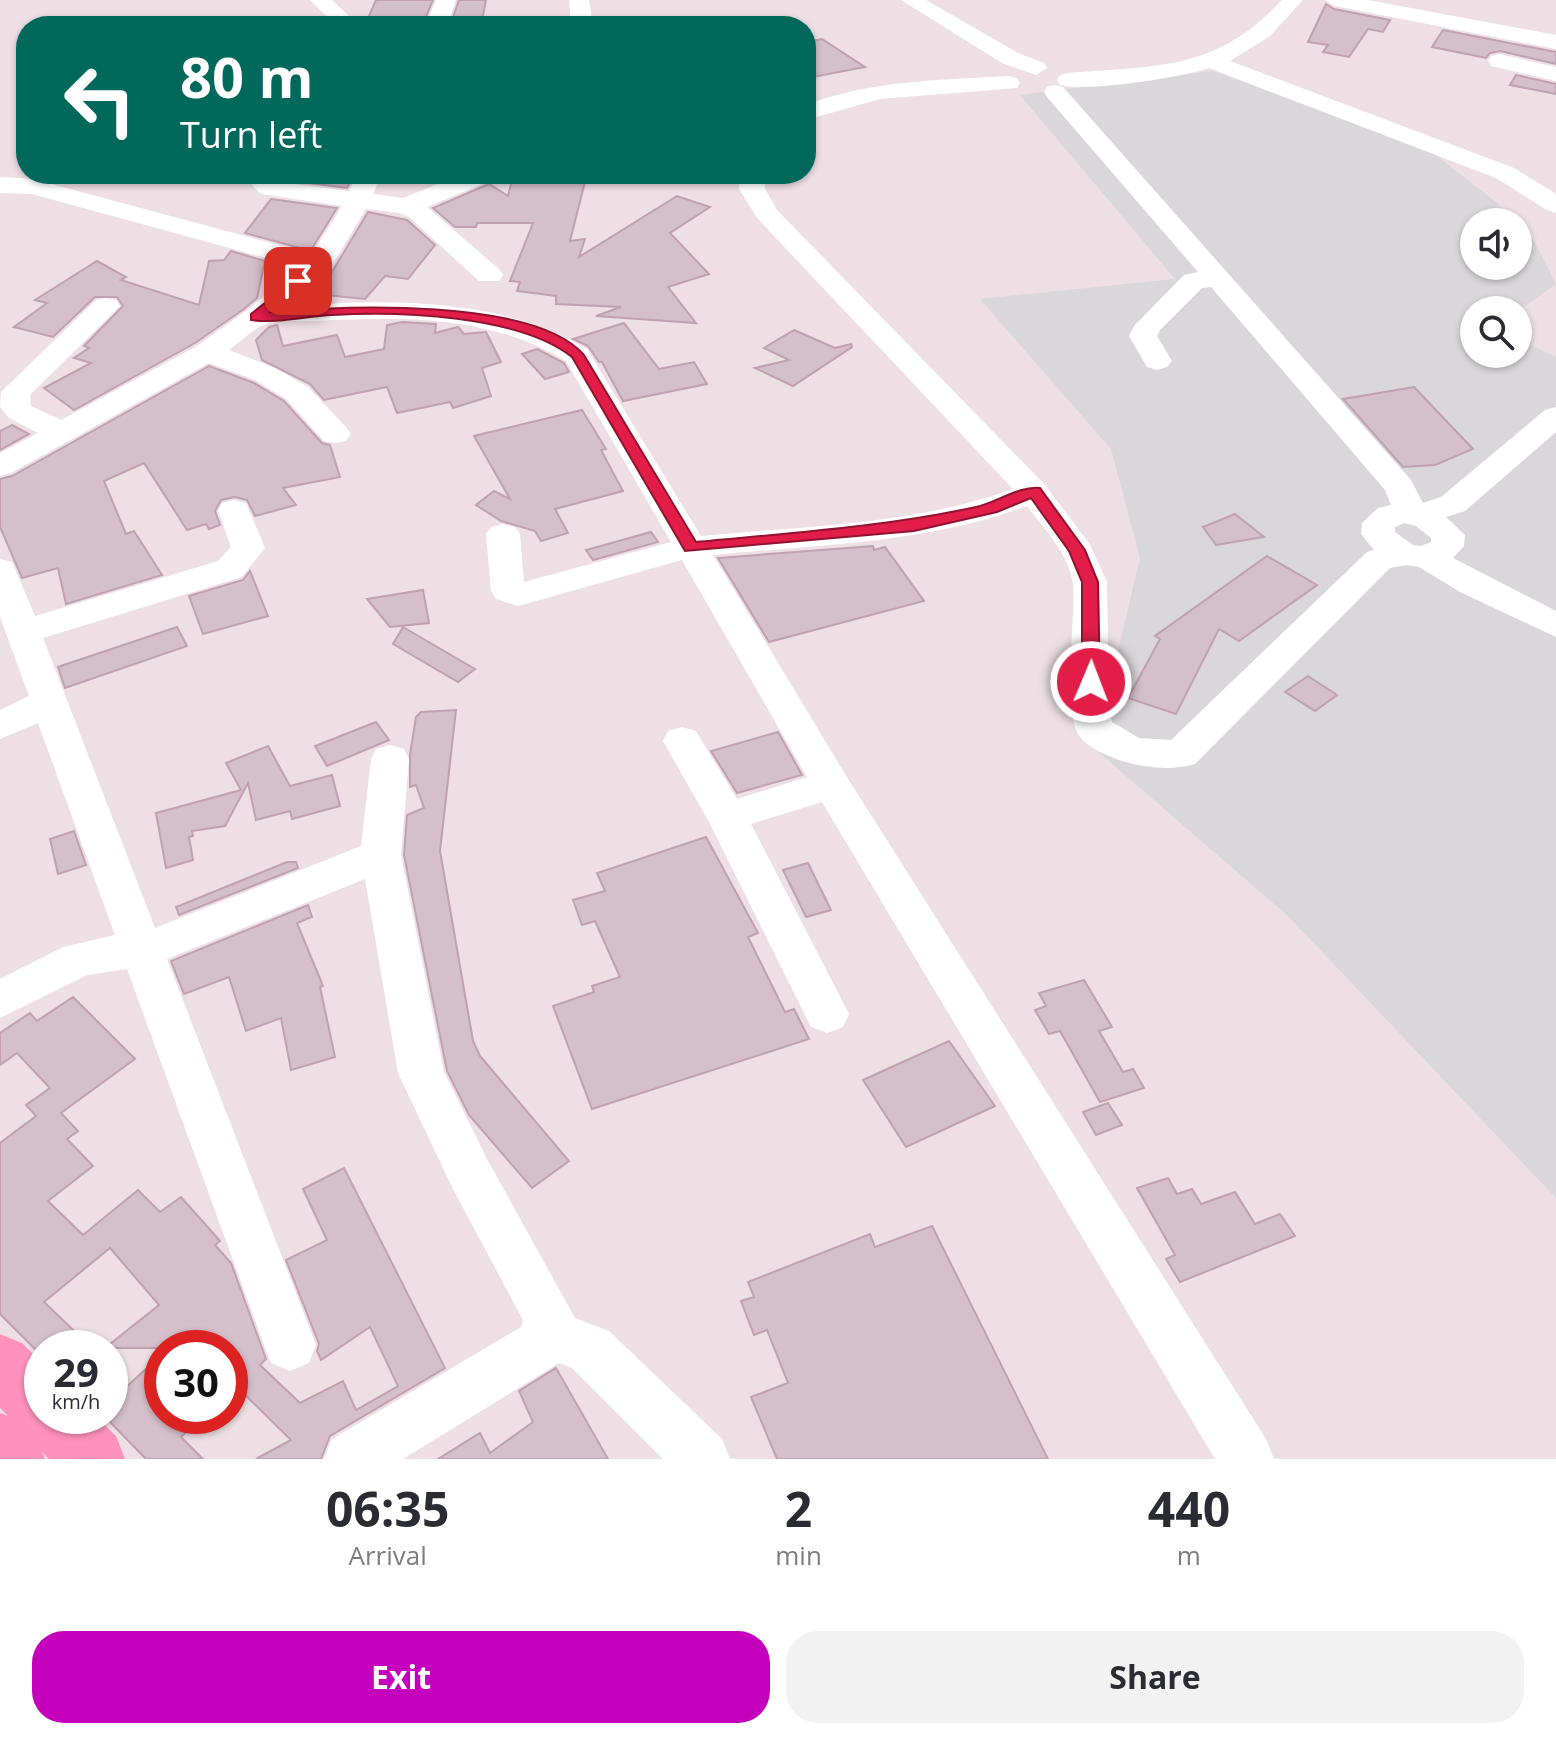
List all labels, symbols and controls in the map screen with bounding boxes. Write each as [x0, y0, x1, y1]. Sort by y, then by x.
text: 80 m [180, 38, 314, 114]
icon: left [48, 48, 152, 152]
text: Turn left [180, 110, 322, 159]
map controls [1460, 208, 1532, 368]
button: sound [1460, 208, 1532, 280]
pin [264, 247, 332, 315]
icon: arrive [276, 259, 320, 303]
button: search [1460, 296, 1532, 368]
position arrow [1049, 640, 1133, 724]
speed limit sign: 30 [144, 1330, 248, 1434]
text: 29 [53, 1344, 99, 1399]
text: km/h [52, 1388, 100, 1415]
text: 06:35 [326, 1476, 449, 1541]
text: 2 [785, 1476, 812, 1541]
text: 440 [1148, 1476, 1230, 1541]
text: Arrival [348, 1537, 427, 1573]
text: min [775, 1537, 822, 1573]
text: m [1177, 1537, 1201, 1573]
button: Exit [32, 1631, 770, 1723]
button: Share [786, 1631, 1524, 1723]

